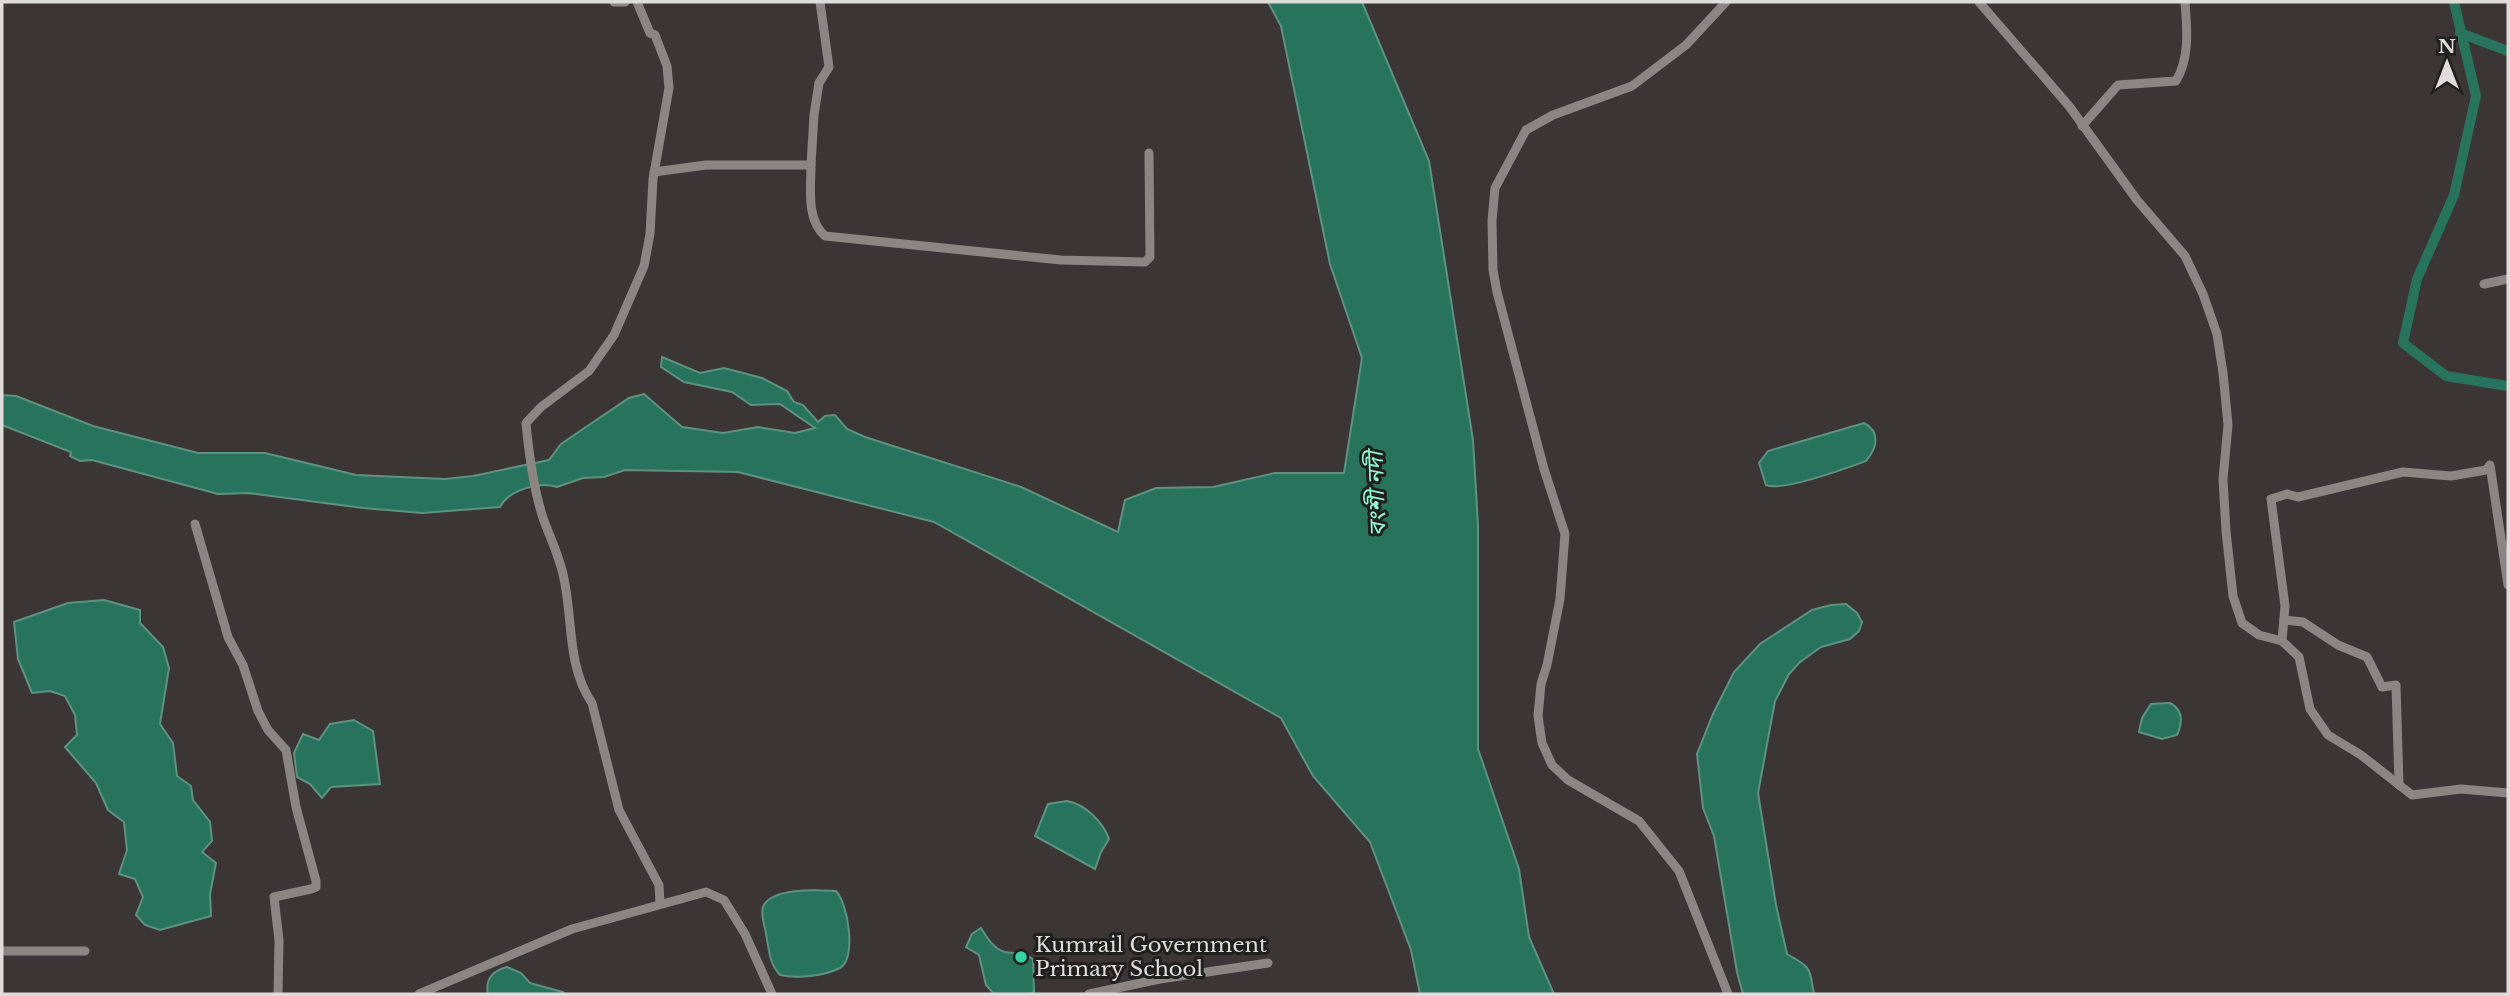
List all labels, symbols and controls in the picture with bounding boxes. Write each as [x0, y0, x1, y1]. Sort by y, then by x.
north arrow [2412, 28, 2482, 98]
text: N [2438, 35, 2456, 58]
water label: বংশী নদী [1360, 447, 1391, 537]
place label: Kumrail Government Primary School [1035, 932, 1267, 982]
marker: Kumrail Government Primary School [1013, 949, 1029, 965]

